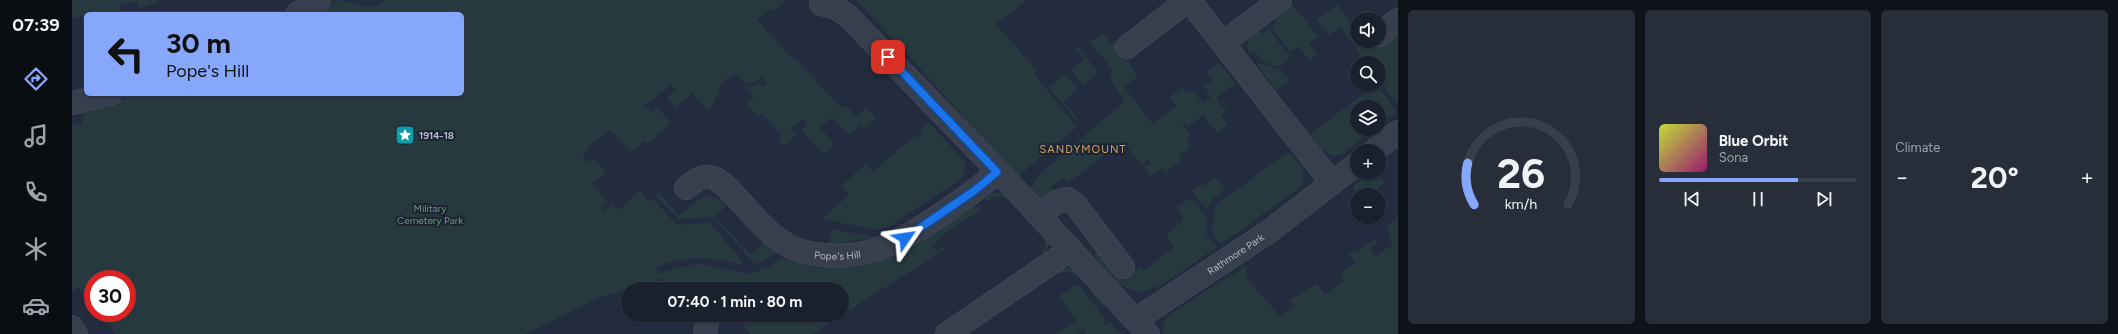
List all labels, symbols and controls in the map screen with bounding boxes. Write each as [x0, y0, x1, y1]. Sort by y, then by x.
map controls [1350, 12, 1386, 224]
button: sound [1350, 12, 1386, 48]
text: 07:39 [12, 14, 60, 36]
text: 30 m [166, 26, 231, 60]
icon: left [100, 28, 152, 80]
pin [871, 40, 905, 74]
icon: arrive [877, 46, 899, 68]
button: search [1350, 56, 1386, 92]
text: Pope's Hill [166, 60, 249, 82]
icon: directions [22, 65, 50, 93]
button: layers [1350, 100, 1386, 136]
icon: music [22, 122, 50, 150]
place icon: 1914-18 [394, 124, 416, 146]
place label: 1914-18 [419, 129, 454, 142]
text: Blue Orbit [1719, 132, 1788, 150]
text: Climate [1895, 140, 1940, 155]
district label: SANDYMOUNT [1039, 143, 1127, 156]
button: + [1350, 144, 1386, 180]
text: 26 [1497, 148, 1545, 198]
text: Sona [1719, 150, 1748, 165]
text: 20° [1971, 159, 2019, 196]
text: − [1895, 164, 1909, 191]
text: + [2080, 164, 2094, 191]
icon: phone [22, 178, 50, 206]
button: − [1350, 188, 1386, 224]
icon: previous [1681, 188, 1703, 210]
icon: pause [1747, 188, 1769, 210]
icon: next [1813, 188, 1835, 210]
text: km/h [1505, 195, 1538, 213]
park label: Military Cemetery Park [397, 202, 463, 227]
position arrow [884, 217, 926, 259]
street label: Rathmore Park [1205, 231, 1267, 278]
icon: climate [22, 235, 50, 263]
street label: Pope's Hill [813, 248, 862, 263]
speed limit sign: 30 [84, 270, 136, 322]
icon: car [22, 292, 50, 320]
text: 07:40 · 1 min · 80 m [668, 293, 802, 311]

